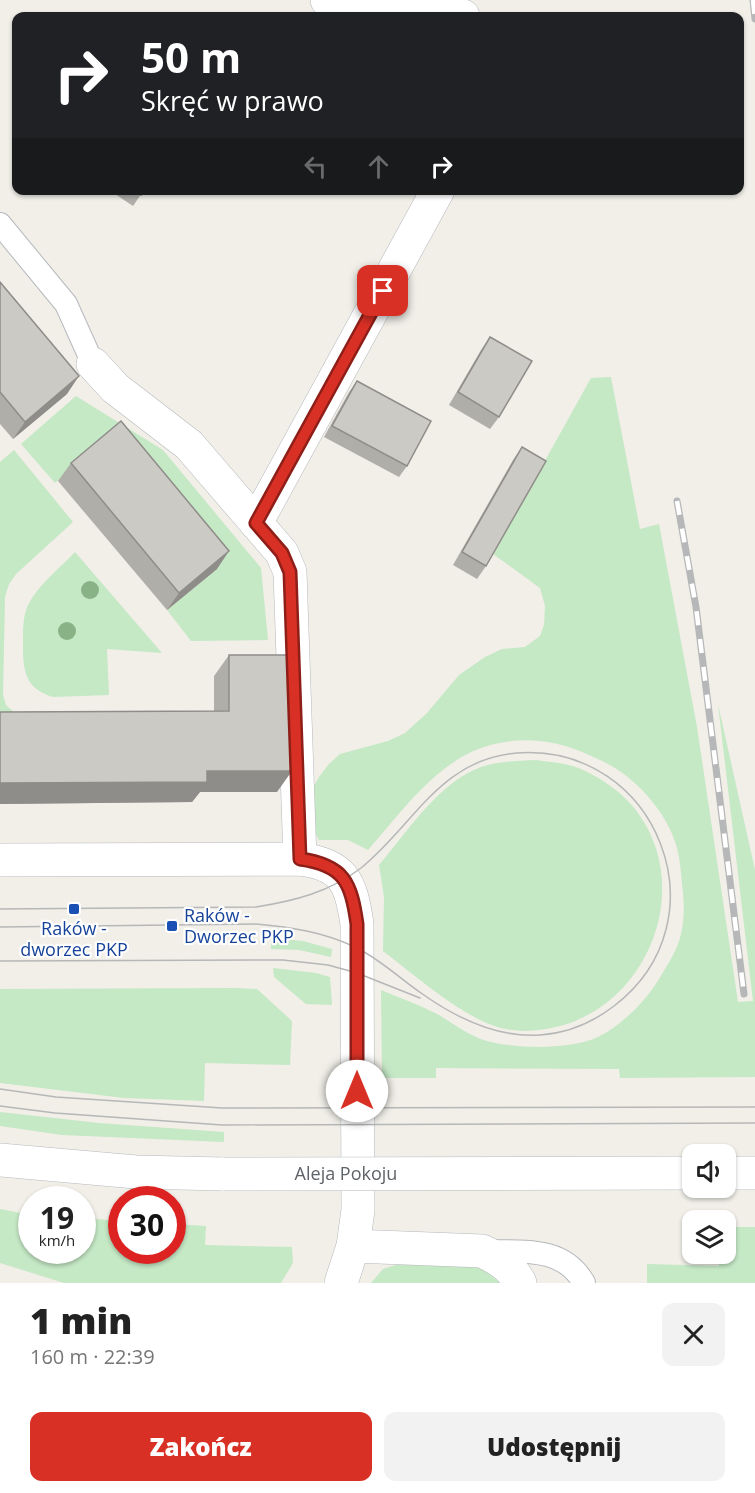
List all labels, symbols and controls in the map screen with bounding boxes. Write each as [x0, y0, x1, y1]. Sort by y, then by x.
text: 50 m [141, 28, 241, 85]
icon: right [42, 36, 120, 114]
text: Skręć w prawo [141, 82, 324, 119]
icon: left [299, 150, 332, 183]
icon: ahead [362, 150, 395, 183]
icon: right [425, 150, 458, 183]
pin [357, 265, 408, 316]
icon: arrive [366, 274, 399, 307]
marker: Raków - dworzec PKP [67, 902, 81, 916]
place label: Raków - Dworzec PKP [184, 903, 294, 948]
place label: Raków - dworzec PKP [20, 916, 128, 961]
marker: Raków - Dworzec PKP [165, 919, 179, 933]
position arrow [325, 1059, 389, 1123]
map controls [682, 1144, 736, 1264]
button: sound [682, 1144, 736, 1198]
street label: Aleja Pokoju [295, 1161, 397, 1185]
speed limit sign: 30 [108, 1186, 186, 1264]
text: 19 [40, 1197, 74, 1238]
button: layers [682, 1210, 736, 1264]
text: km/h [39, 1230, 75, 1250]
text: 1 min [30, 1296, 132, 1345]
button: close [662, 1303, 725, 1366]
text: 160 m · 22:39 [30, 1343, 155, 1370]
button: Zakończ [30, 1412, 372, 1481]
button: Udostępnij [384, 1412, 725, 1481]

